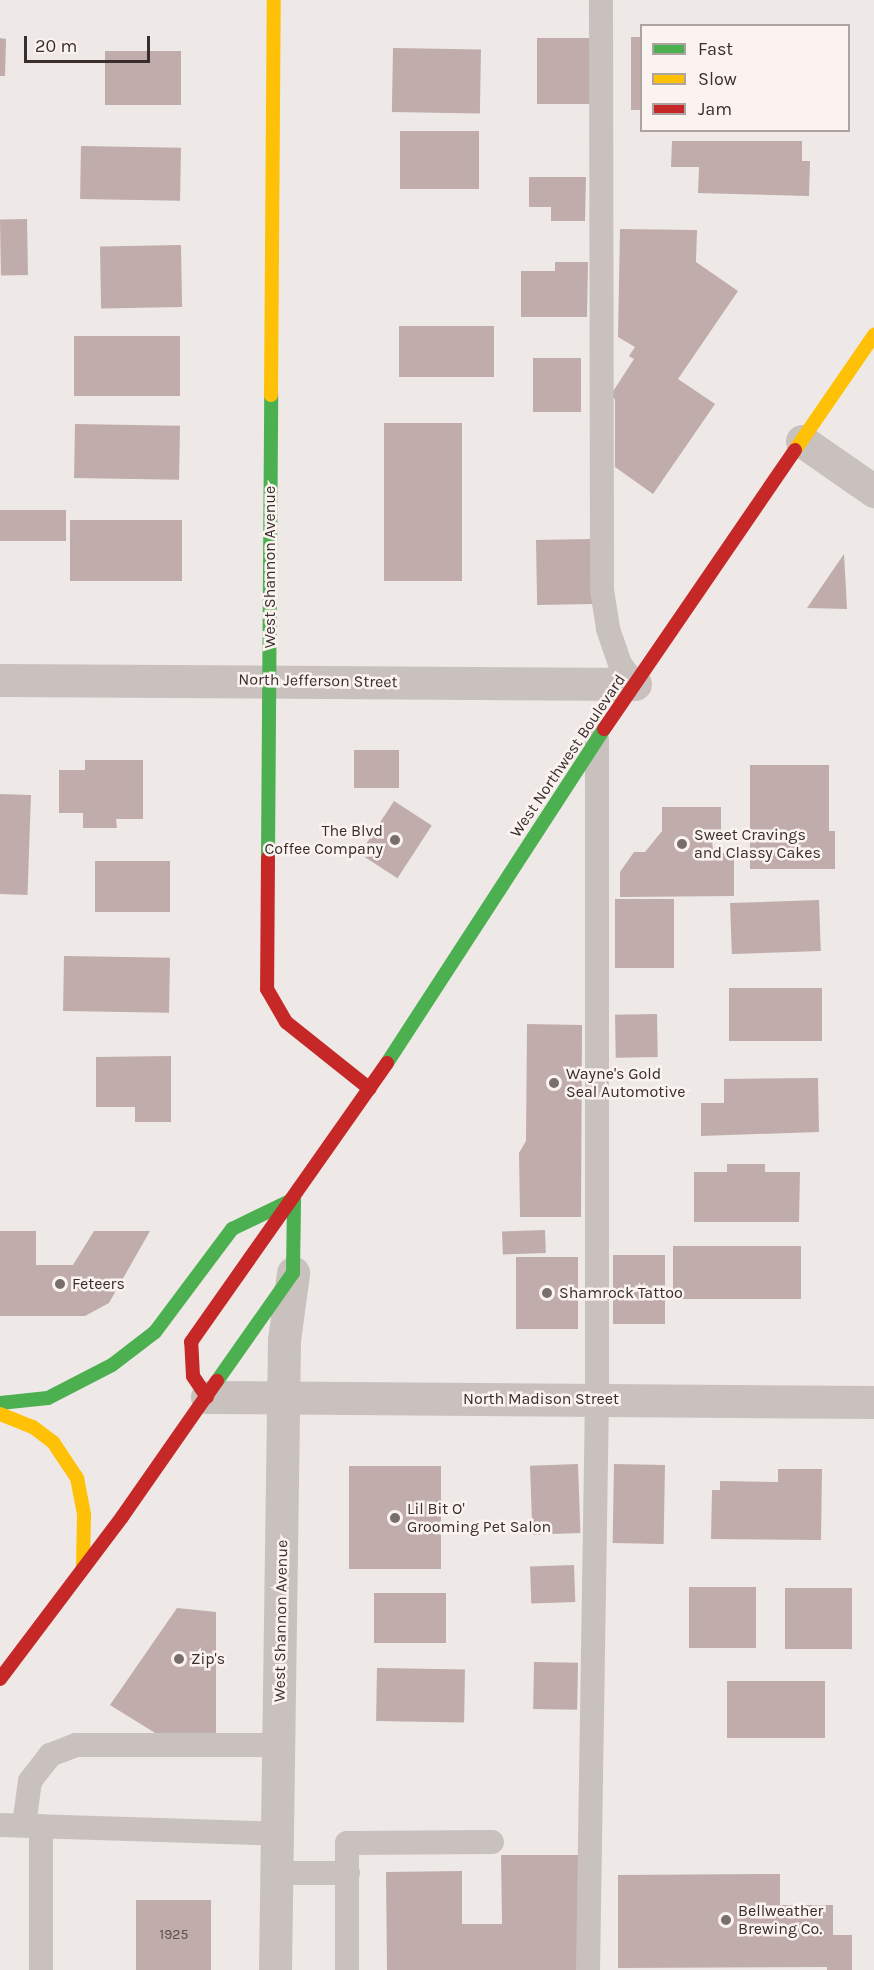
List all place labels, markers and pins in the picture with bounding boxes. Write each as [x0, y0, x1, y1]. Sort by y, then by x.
place label: The Blvd Coffee Company [264, 821, 383, 859]
place label: Sweet Cravings and Classy Cakes [694, 825, 821, 863]
marker: The Blvd Coffee Company [388, 833, 402, 847]
marker: Sweet Cravings and Classy Cakes [675, 837, 689, 851]
place label: Wayne's Gold Seal Automotive [566, 1064, 685, 1102]
marker: Wayne's Gold Seal Automotive [547, 1076, 561, 1090]
place label: Feteers [72, 1274, 125, 1294]
marker: Feteers [53, 1277, 67, 1291]
place label: Shamrock Tattoo [559, 1283, 683, 1303]
marker: Shamrock Tattoo [540, 1286, 554, 1300]
place label: Lil Bit O' Grooming Pet Salon [407, 1499, 551, 1537]
marker: Lil Bit O' Grooming Pet Salon [388, 1511, 402, 1525]
place label: Zip's [191, 1649, 225, 1669]
marker: Zip's [172, 1652, 186, 1666]
place label: Bellweather Brewing Co. [738, 1901, 823, 1939]
marker: Bellweather Brewing Co. [719, 1913, 733, 1927]

